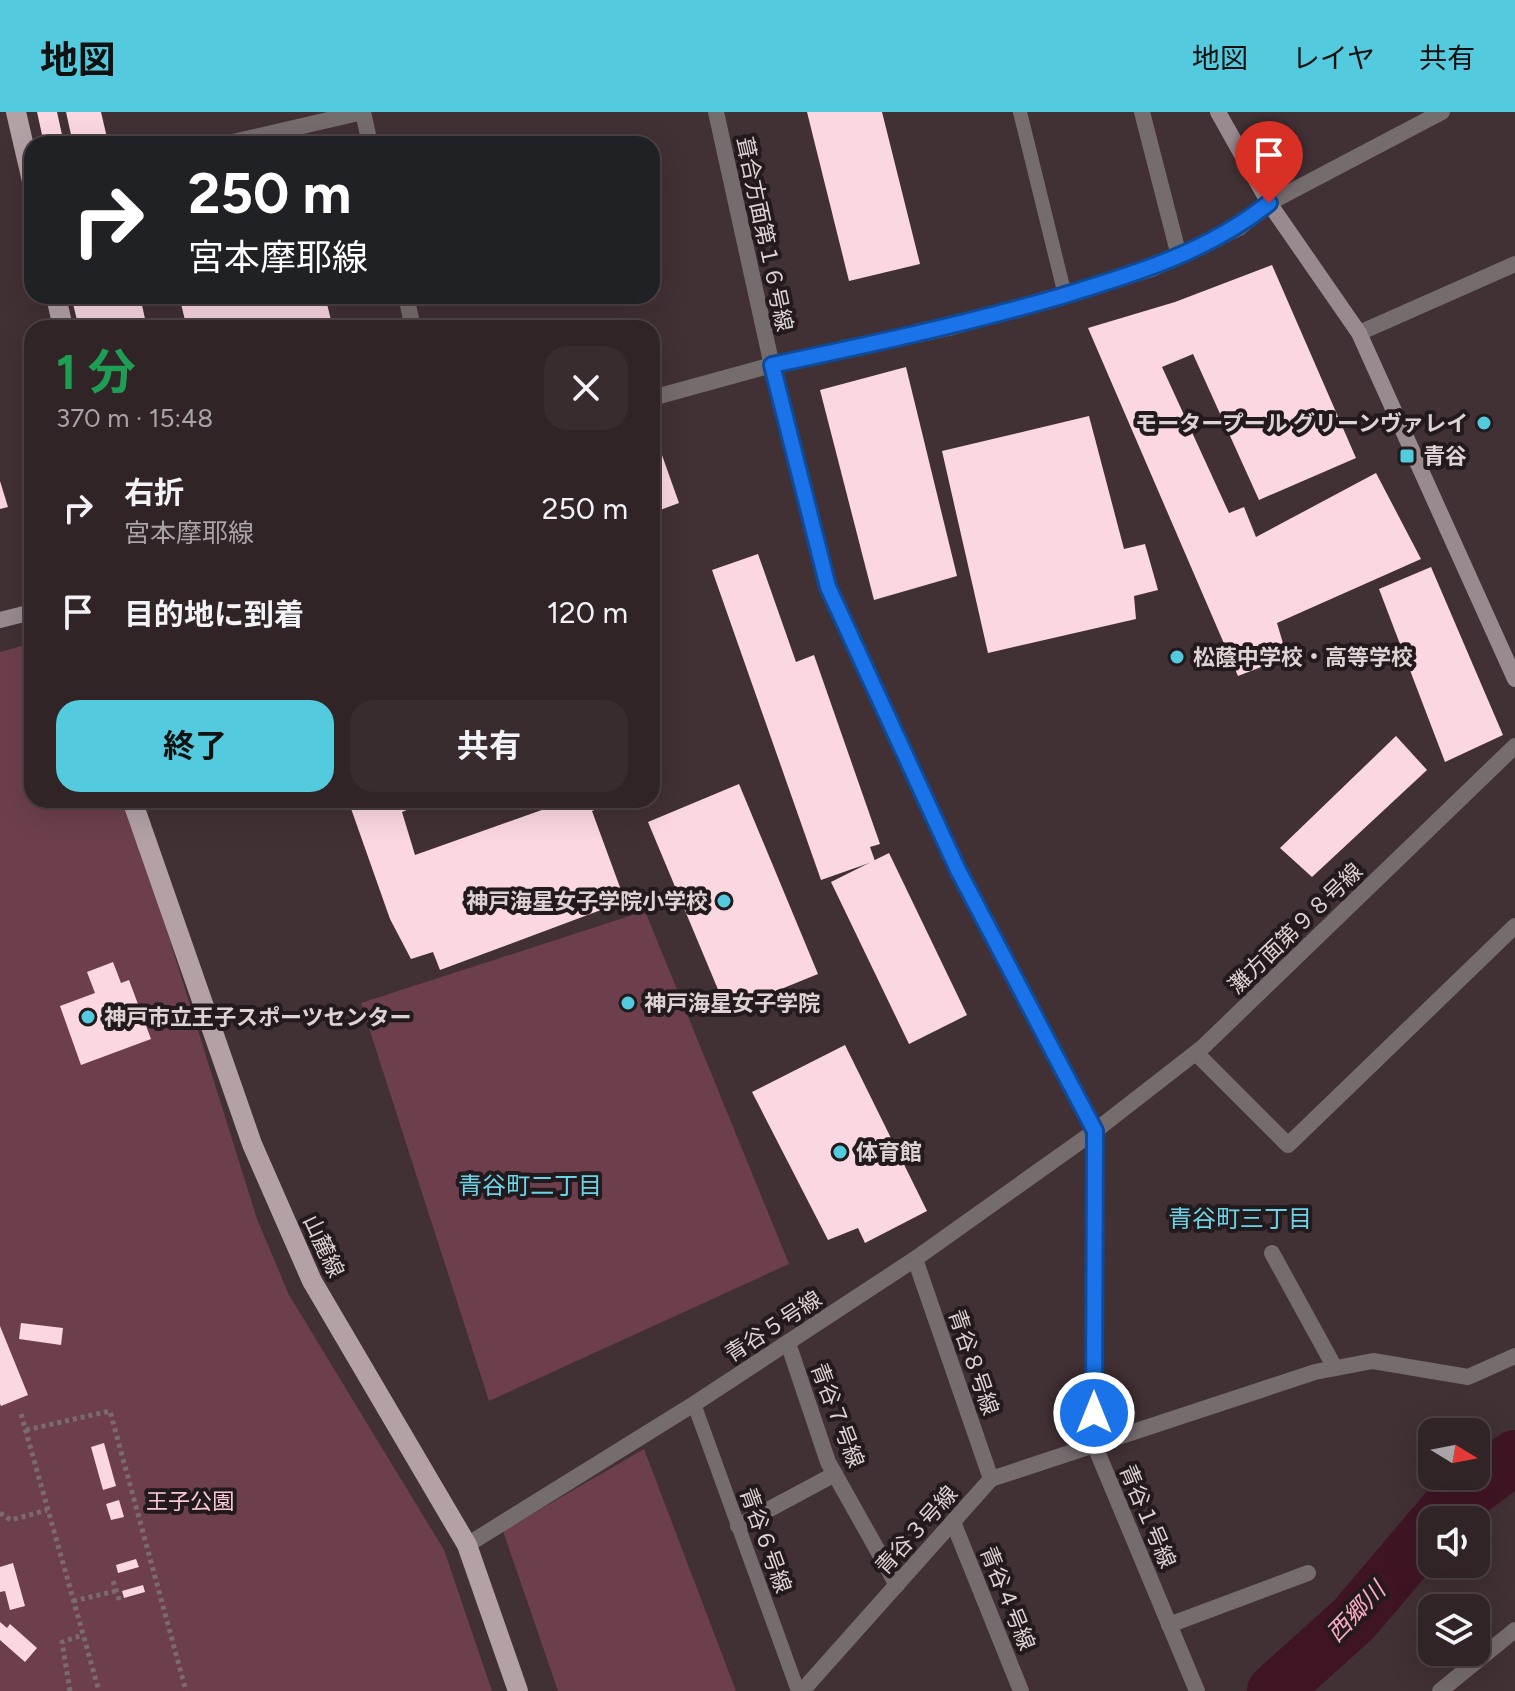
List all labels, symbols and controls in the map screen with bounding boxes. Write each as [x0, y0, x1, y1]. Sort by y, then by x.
text: 地図 [40, 37, 116, 83]
text: 地図 [1192, 41, 1248, 75]
text: レイヤ [1292, 41, 1375, 75]
text: 共有 [1419, 41, 1475, 75]
pin [1235, 121, 1303, 203]
icon: arrive [1247, 133, 1291, 177]
street label: 葺合方面第１６号線 [731, 134, 798, 334]
text: 250 m [188, 160, 351, 227]
icon: right [56, 168, 160, 272]
text: 宮本摩耶線 [188, 236, 368, 279]
text: 1 分 [56, 343, 136, 401]
button: close [544, 346, 628, 430]
text: 370 m · 15:48 [56, 402, 213, 434]
place label: モータープール グリーンヴァレイ [1135, 410, 1468, 437]
marker: モータープール グリーンヴァレイ [1475, 414, 1493, 432]
place label: 青谷 [1423, 443, 1467, 470]
marker: 青谷 [1398, 447, 1416, 465]
text: 右折 [124, 474, 184, 511]
icon: right [56, 486, 100, 530]
text: 250 m [542, 490, 628, 527]
text: 宮本摩耶線 [124, 517, 254, 549]
icon: arrive [56, 590, 100, 634]
text: 120 m [547, 594, 628, 631]
text: 目的地に到着 [124, 596, 304, 633]
place label: 松蔭中学校・高等学校 [1193, 644, 1413, 671]
marker: 松蔭中学校・高等学校 [1168, 648, 1186, 666]
button: 終了 [56, 700, 334, 792]
button: 共有 [350, 700, 628, 792]
street label: 灘方面第９８号線 [1223, 858, 1368, 999]
place label: 神戸海星女子学院小学校 [466, 888, 708, 915]
marker: 神戸海星女子学院小学校 [715, 892, 733, 910]
place label: 神戸海星女子学院 [644, 990, 820, 1017]
marker: 神戸海星女子学院 [619, 994, 637, 1012]
place label: 神戸市立王子スポーツセンター [104, 1004, 412, 1031]
marker: 神戸市立王子スポーツセンター [79, 1008, 97, 1026]
place label: 体育館 [856, 1139, 922, 1166]
marker: 体育館 [831, 1143, 849, 1161]
district label: 青谷町二丁目 [458, 1171, 602, 1200]
district label: 青谷町三丁目 [1168, 1204, 1312, 1233]
street label: 山麓線 [297, 1211, 350, 1282]
street label: 青谷５号線 [720, 1285, 827, 1368]
street label: 青谷８号線 [943, 1306, 1004, 1419]
street label: 青谷７号線 [805, 1359, 870, 1471]
position arrow [1052, 1371, 1136, 1455]
north arrow [1418, 1418, 1490, 1490]
map controls [1418, 1418, 1490, 1666]
street label: 青谷１号線 [1114, 1460, 1181, 1572]
street label: 青谷３号線 [870, 1480, 963, 1580]
street label: 青谷６号線 [734, 1484, 797, 1596]
park label: 王子公園 [146, 1488, 234, 1515]
button: sound [1418, 1506, 1490, 1578]
street label: 青谷４号線 [974, 1542, 1041, 1654]
water label: 西郷川 [1320, 1574, 1393, 1648]
button: layers [1418, 1594, 1490, 1666]

